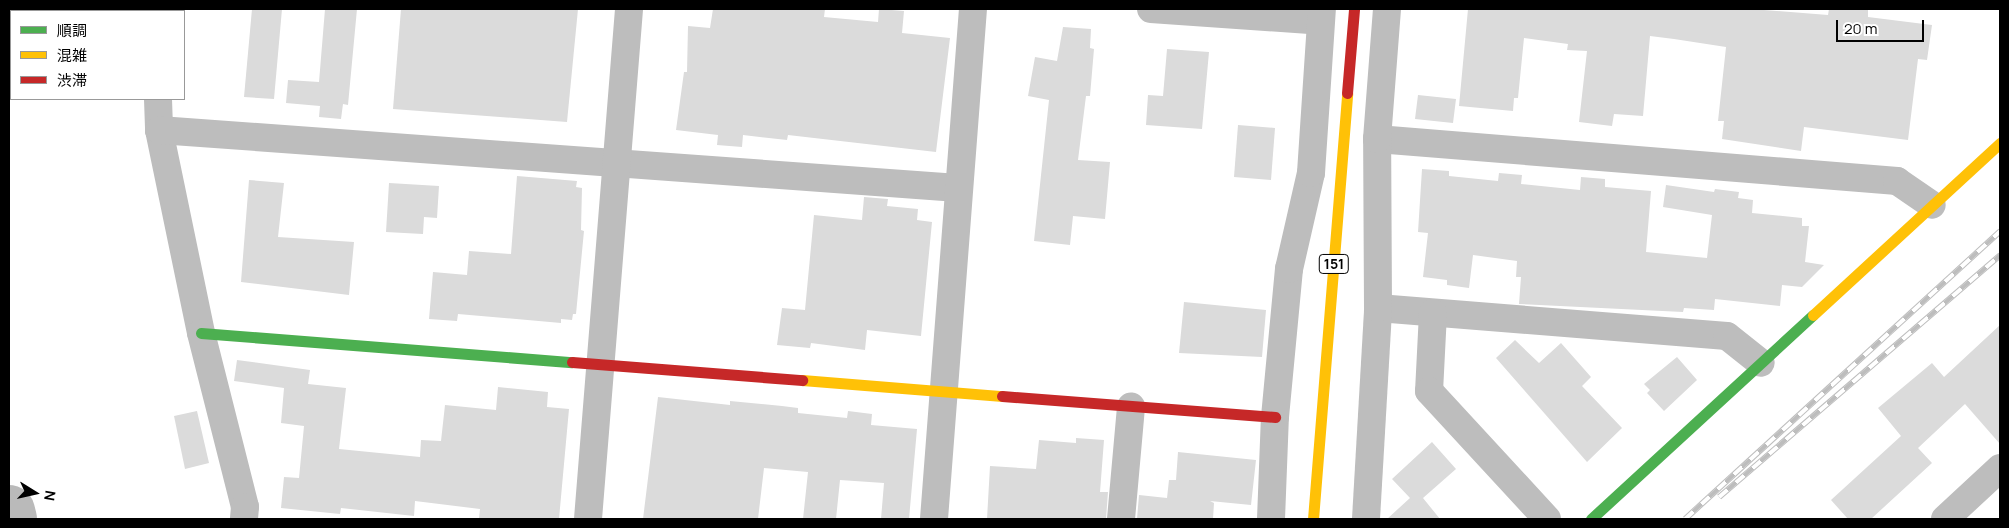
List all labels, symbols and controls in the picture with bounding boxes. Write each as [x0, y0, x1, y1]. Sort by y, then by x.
legend [10, 10, 185, 100]
scale bar [1839, 10, 1926, 42]
text: 20 m [1844, 18, 1877, 39]
text: 順調 [57, 20, 87, 41]
text: 混雑 [57, 45, 87, 66]
text: 渋滞 [57, 70, 87, 91]
road number: 151 [1318, 252, 1350, 276]
north arrow [10, 468, 60, 518]
text: N [40, 489, 60, 502]

